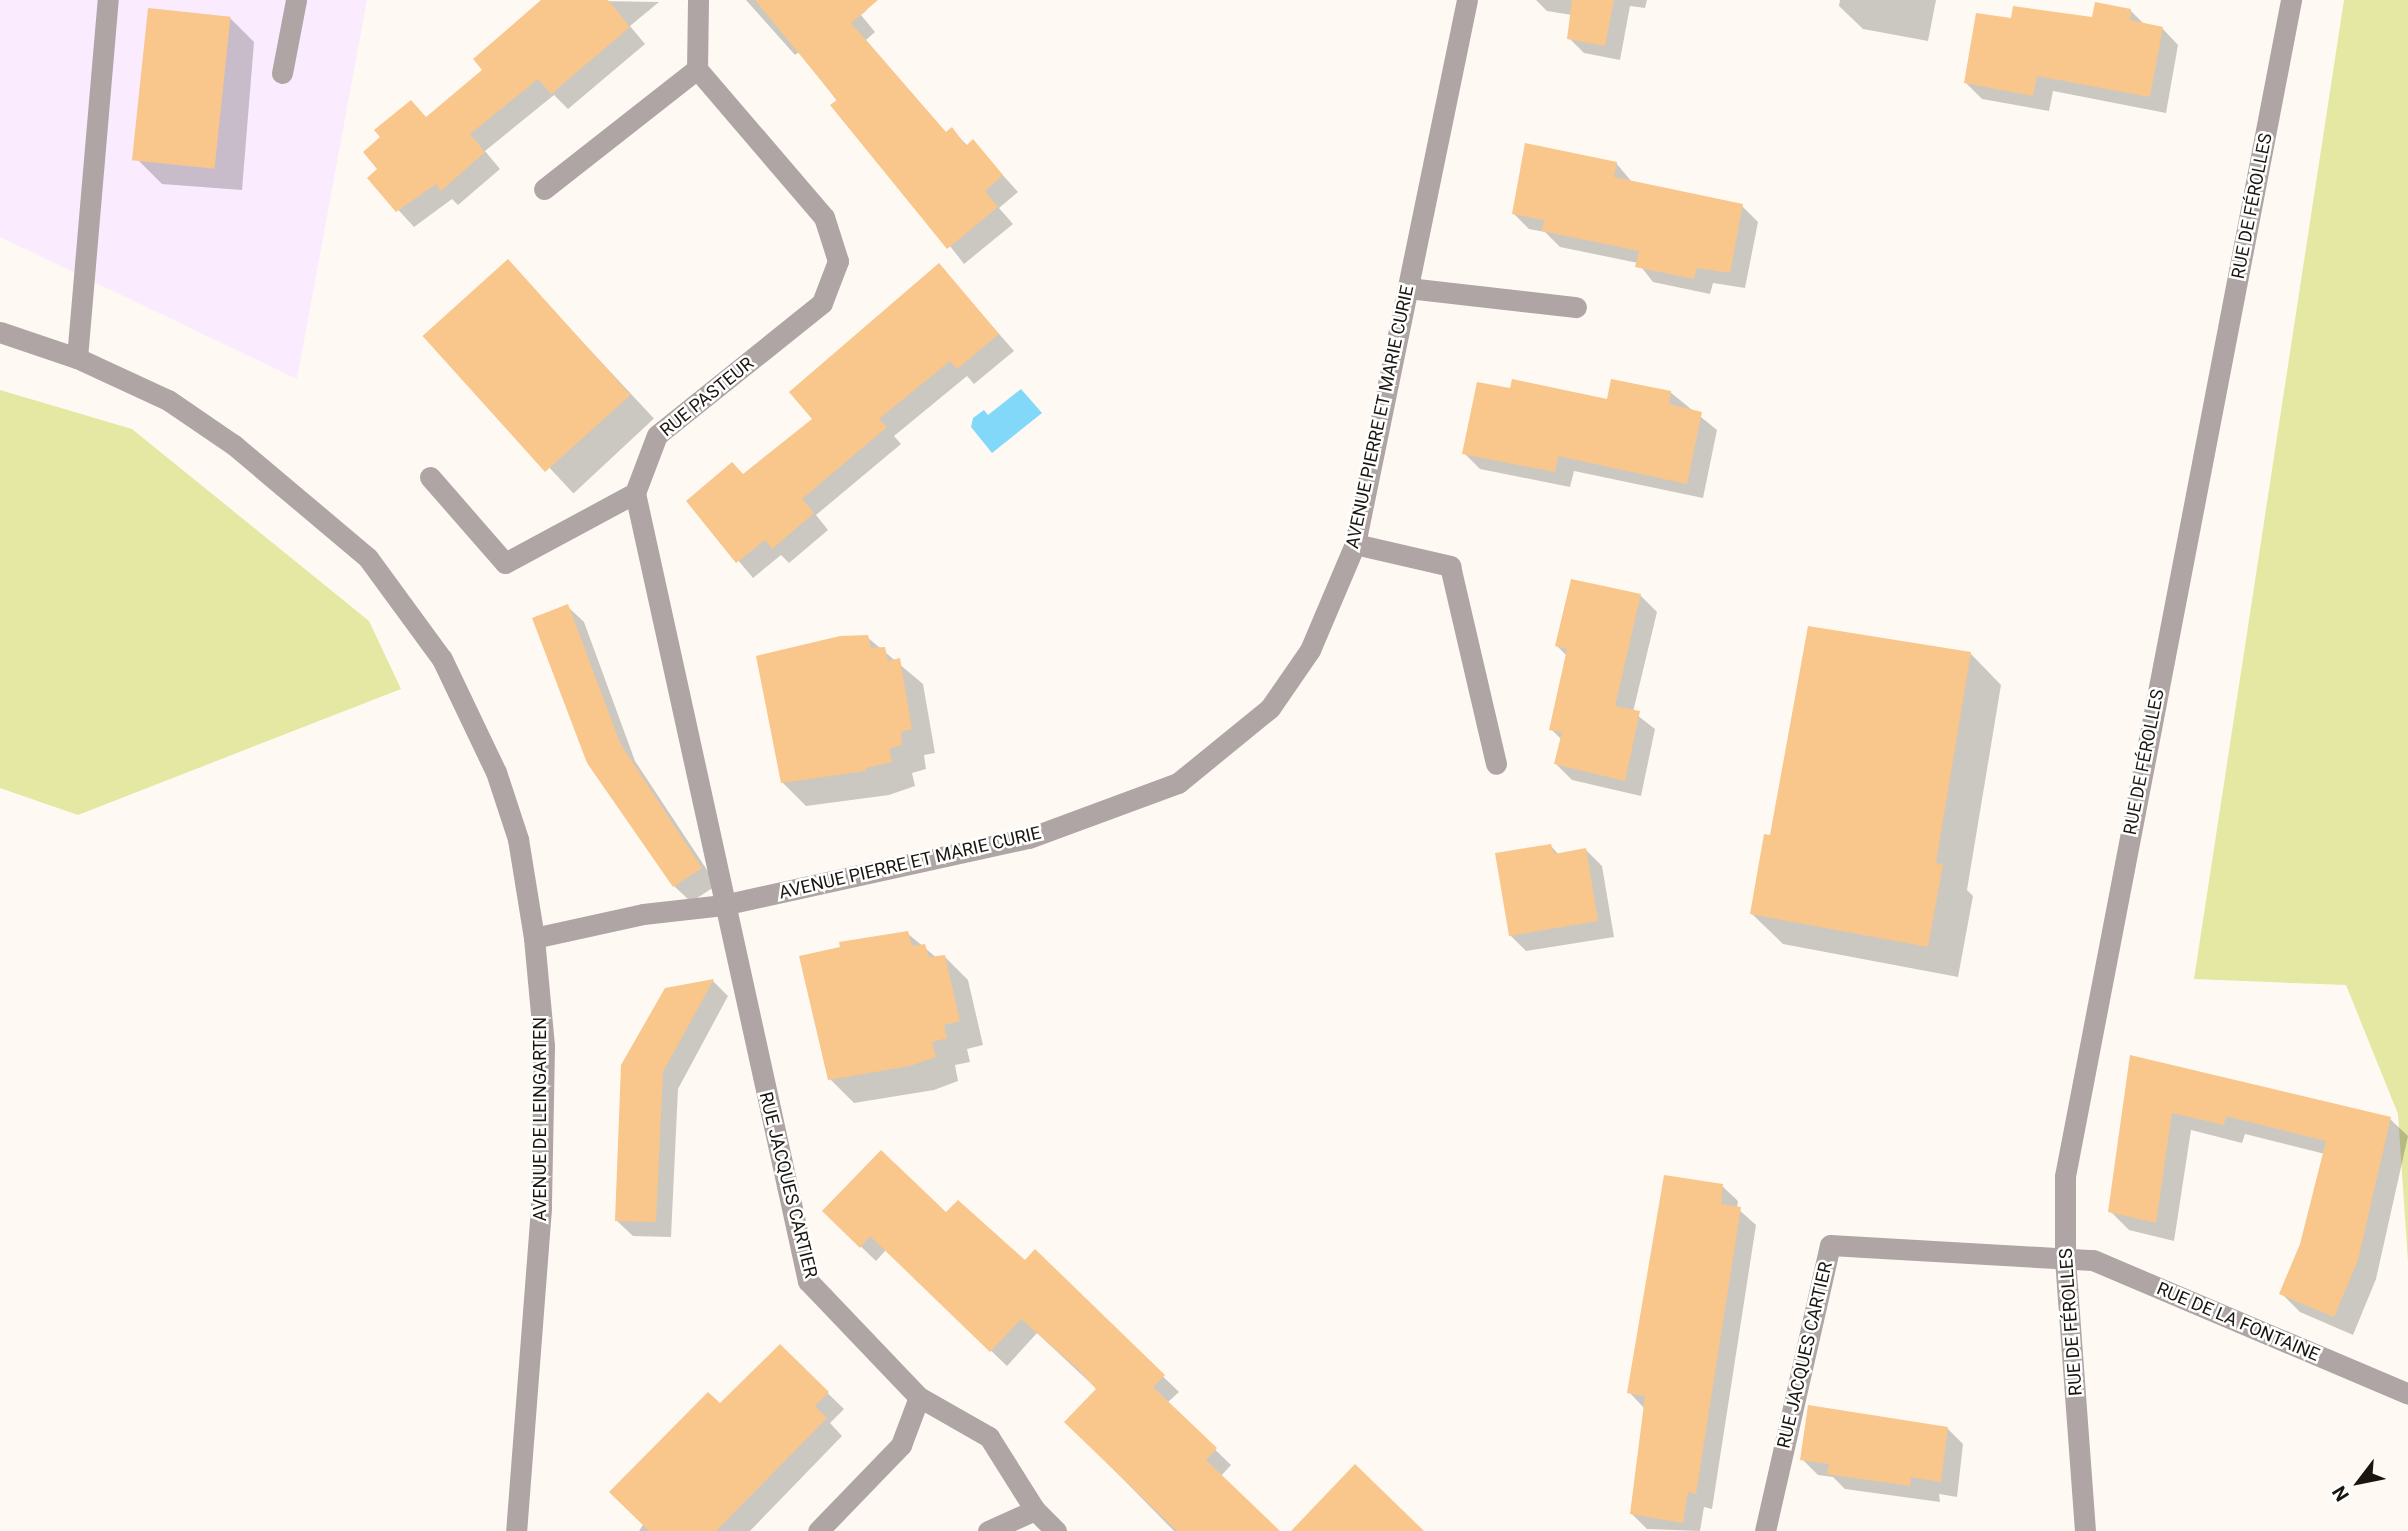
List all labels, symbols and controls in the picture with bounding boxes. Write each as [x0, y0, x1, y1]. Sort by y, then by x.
street label: RUE DE FÉROLLES [2227, 131, 2277, 281]
street label: AVENUE PIERRE ET MARIE CURIE [1341, 283, 1419, 551]
street label: RUE PASTEUR [656, 353, 758, 441]
street label: RUE DE FÉROLLES [2119, 687, 2169, 837]
street label: AVENUE PIERRE ET MARIE CURIE [777, 822, 1043, 904]
street label: AVENUE DE LEINGARTEN [529, 1017, 551, 1221]
street label: RUE JACQUES CARTIER [754, 1090, 822, 1280]
street label: RUE DE FÉROLLES [2055, 1247, 2087, 1397]
street label: RUE JACQUES CARTIER [1773, 1260, 1837, 1450]
street label: RUE DE LA FONTAINE [2153, 1278, 2323, 1366]
north arrow [2324, 1447, 2394, 1517]
text: N [2327, 1482, 2354, 1505]

